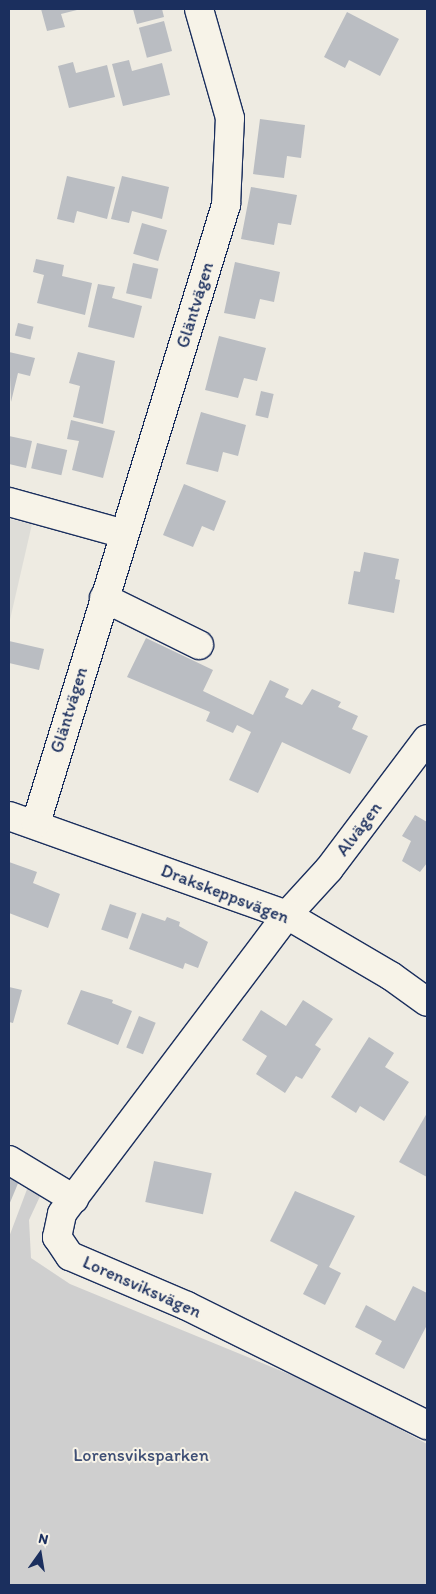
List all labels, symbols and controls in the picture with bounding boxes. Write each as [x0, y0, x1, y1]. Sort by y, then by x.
street label: Gläntvägen [172, 259, 218, 351]
street label: Gläntvägen [46, 664, 92, 756]
street label: Alvägen [332, 798, 386, 860]
street label: Drakskeppsvägen [158, 860, 292, 928]
street label: Lorensviksvägen [79, 1251, 205, 1323]
park label: Lorensviksparken [73, 1444, 209, 1466]
north arrow [15, 1529, 65, 1579]
text: N [37, 1530, 50, 1548]

